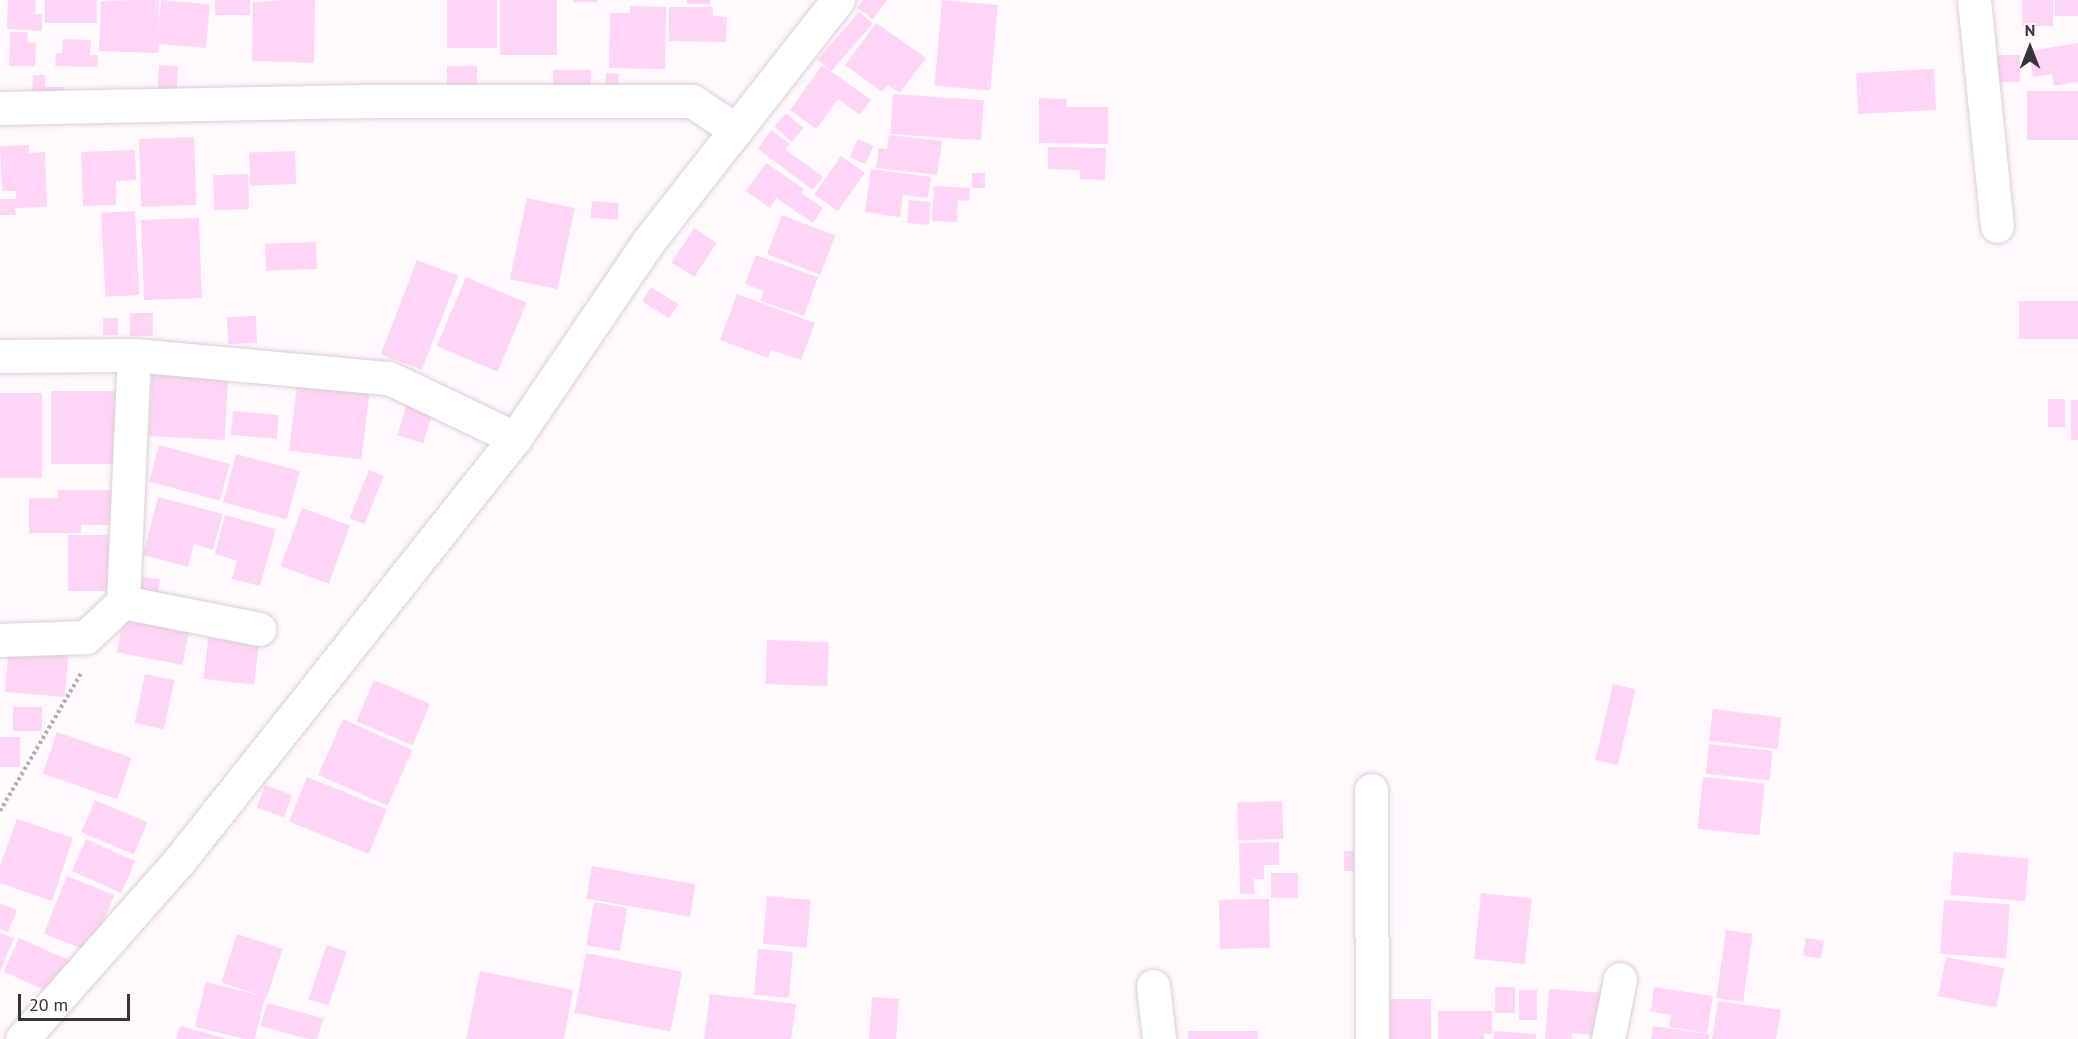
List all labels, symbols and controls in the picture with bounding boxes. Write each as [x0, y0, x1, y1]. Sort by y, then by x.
north arrow [2000, 18, 2060, 78]
text: N [2025, 20, 2035, 40]
scale bar [21, 982, 134, 1020]
text: 20 m [29, 993, 68, 1016]

